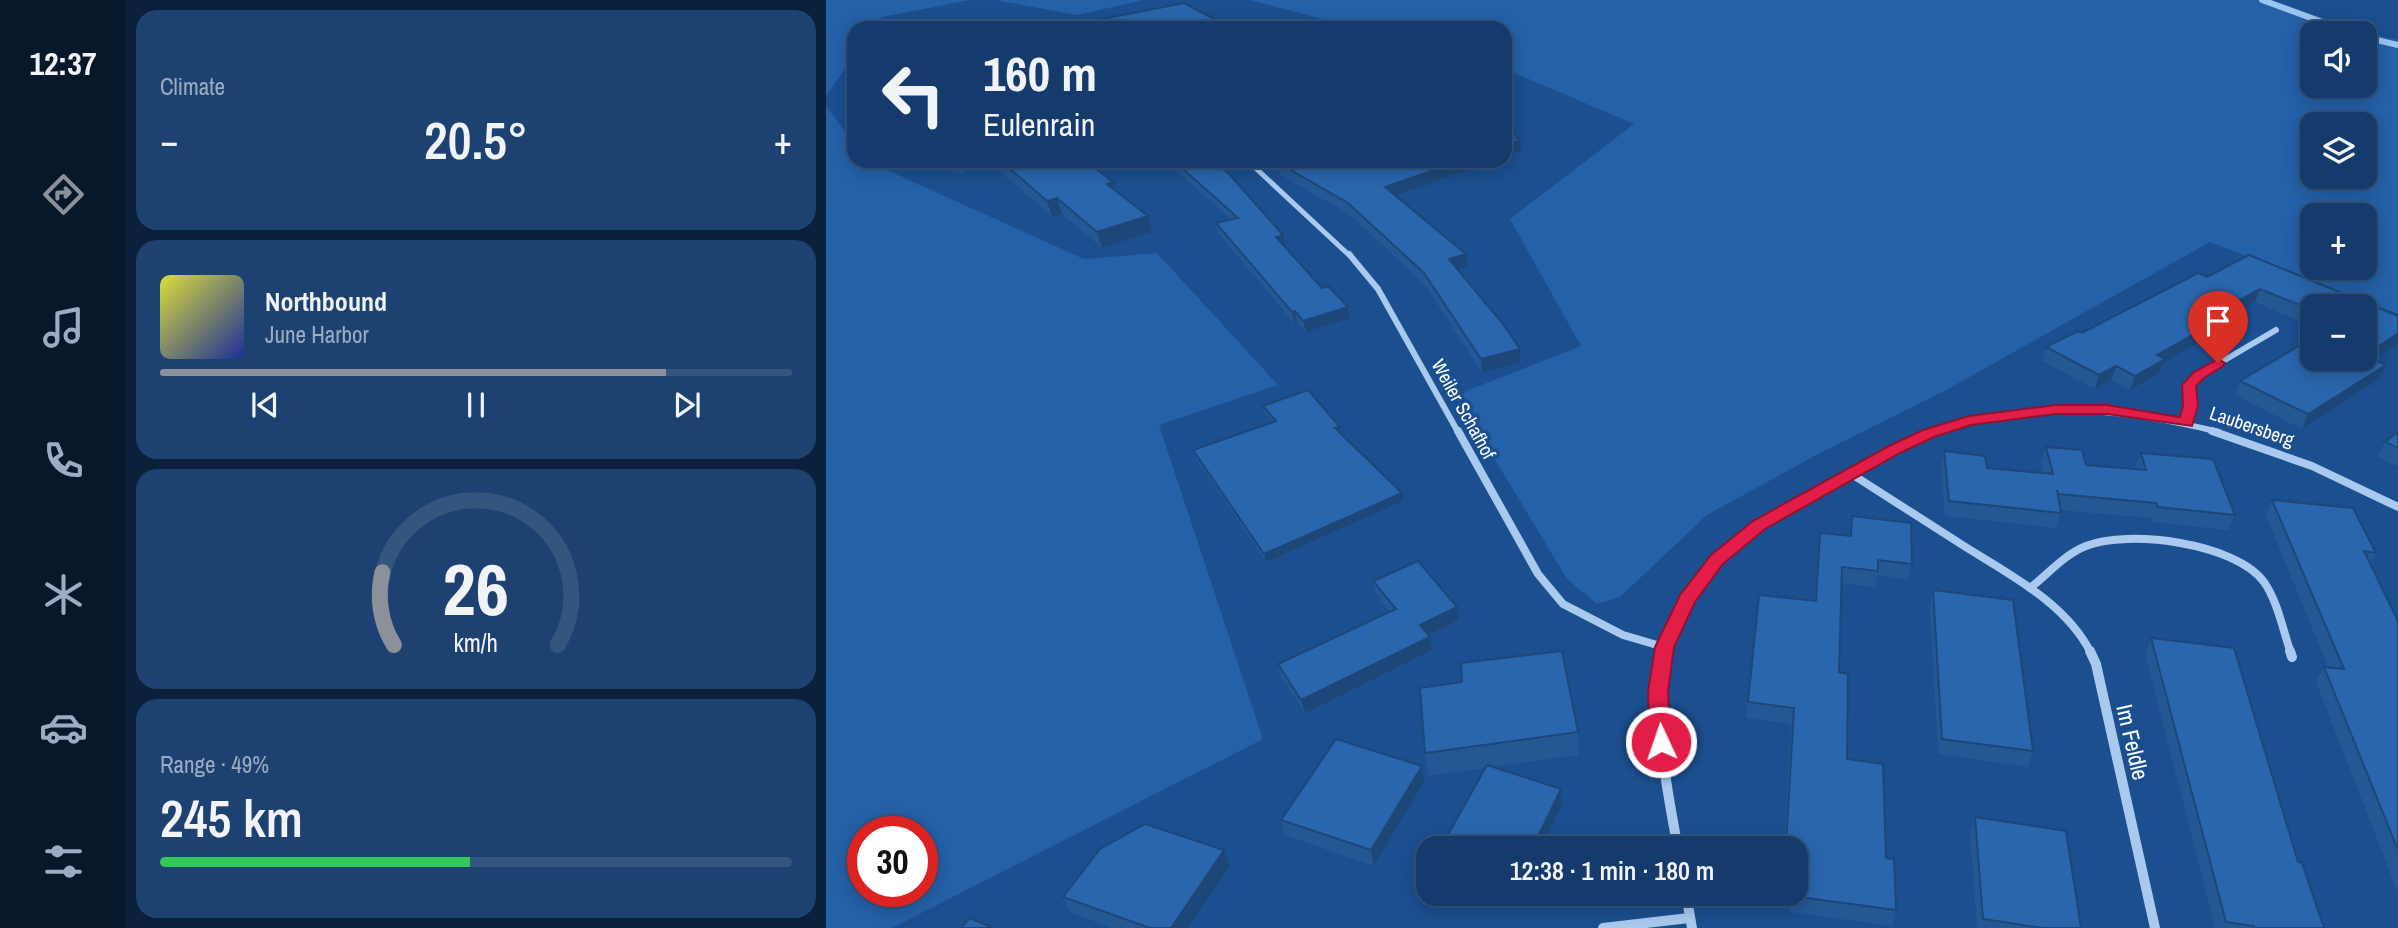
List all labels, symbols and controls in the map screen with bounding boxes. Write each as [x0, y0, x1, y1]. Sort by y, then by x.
map controls [2300, 21, 2377, 371]
button: sound [2300, 21, 2377, 98]
text: 160 m [983, 40, 1097, 106]
text: 12:37 [29, 42, 97, 85]
icon: left [868, 49, 959, 140]
text: Climate [160, 71, 225, 102]
text: Eulenrain [983, 103, 1095, 146]
text: 20.5° [424, 105, 528, 175]
button: layers [2300, 112, 2377, 189]
text: − [160, 115, 178, 166]
text: + [774, 115, 792, 166]
icon: directions [39, 170, 88, 219]
button: + [2300, 203, 2377, 280]
text: Northbound [265, 284, 387, 319]
pin [2188, 291, 2248, 363]
button: − [2300, 294, 2377, 371]
icon: arrive [2199, 302, 2237, 340]
icon: music [39, 303, 88, 352]
text: June Harbor [265, 319, 369, 350]
street label: Weiler Schafhof [1426, 354, 1502, 464]
icon: previous [246, 386, 284, 424]
icon: pause [457, 386, 495, 424]
icon: next [668, 386, 706, 424]
street label: Laubersberg [2206, 399, 2298, 453]
icon: phone [39, 436, 88, 485]
text: 26 [443, 540, 509, 638]
icon: climate [39, 570, 88, 619]
text: km/h [454, 626, 498, 660]
street label: Im Feldle [2109, 701, 2157, 783]
icon: car [39, 703, 88, 752]
position arrow [1624, 705, 1698, 779]
text: Range · 49% [160, 749, 269, 780]
text: 245 km [160, 783, 303, 853]
speed limit sign: 30 [847, 816, 938, 907]
icon: filters [39, 837, 88, 886]
text: 12:38 · 1 min · 180 m [1510, 853, 1714, 888]

